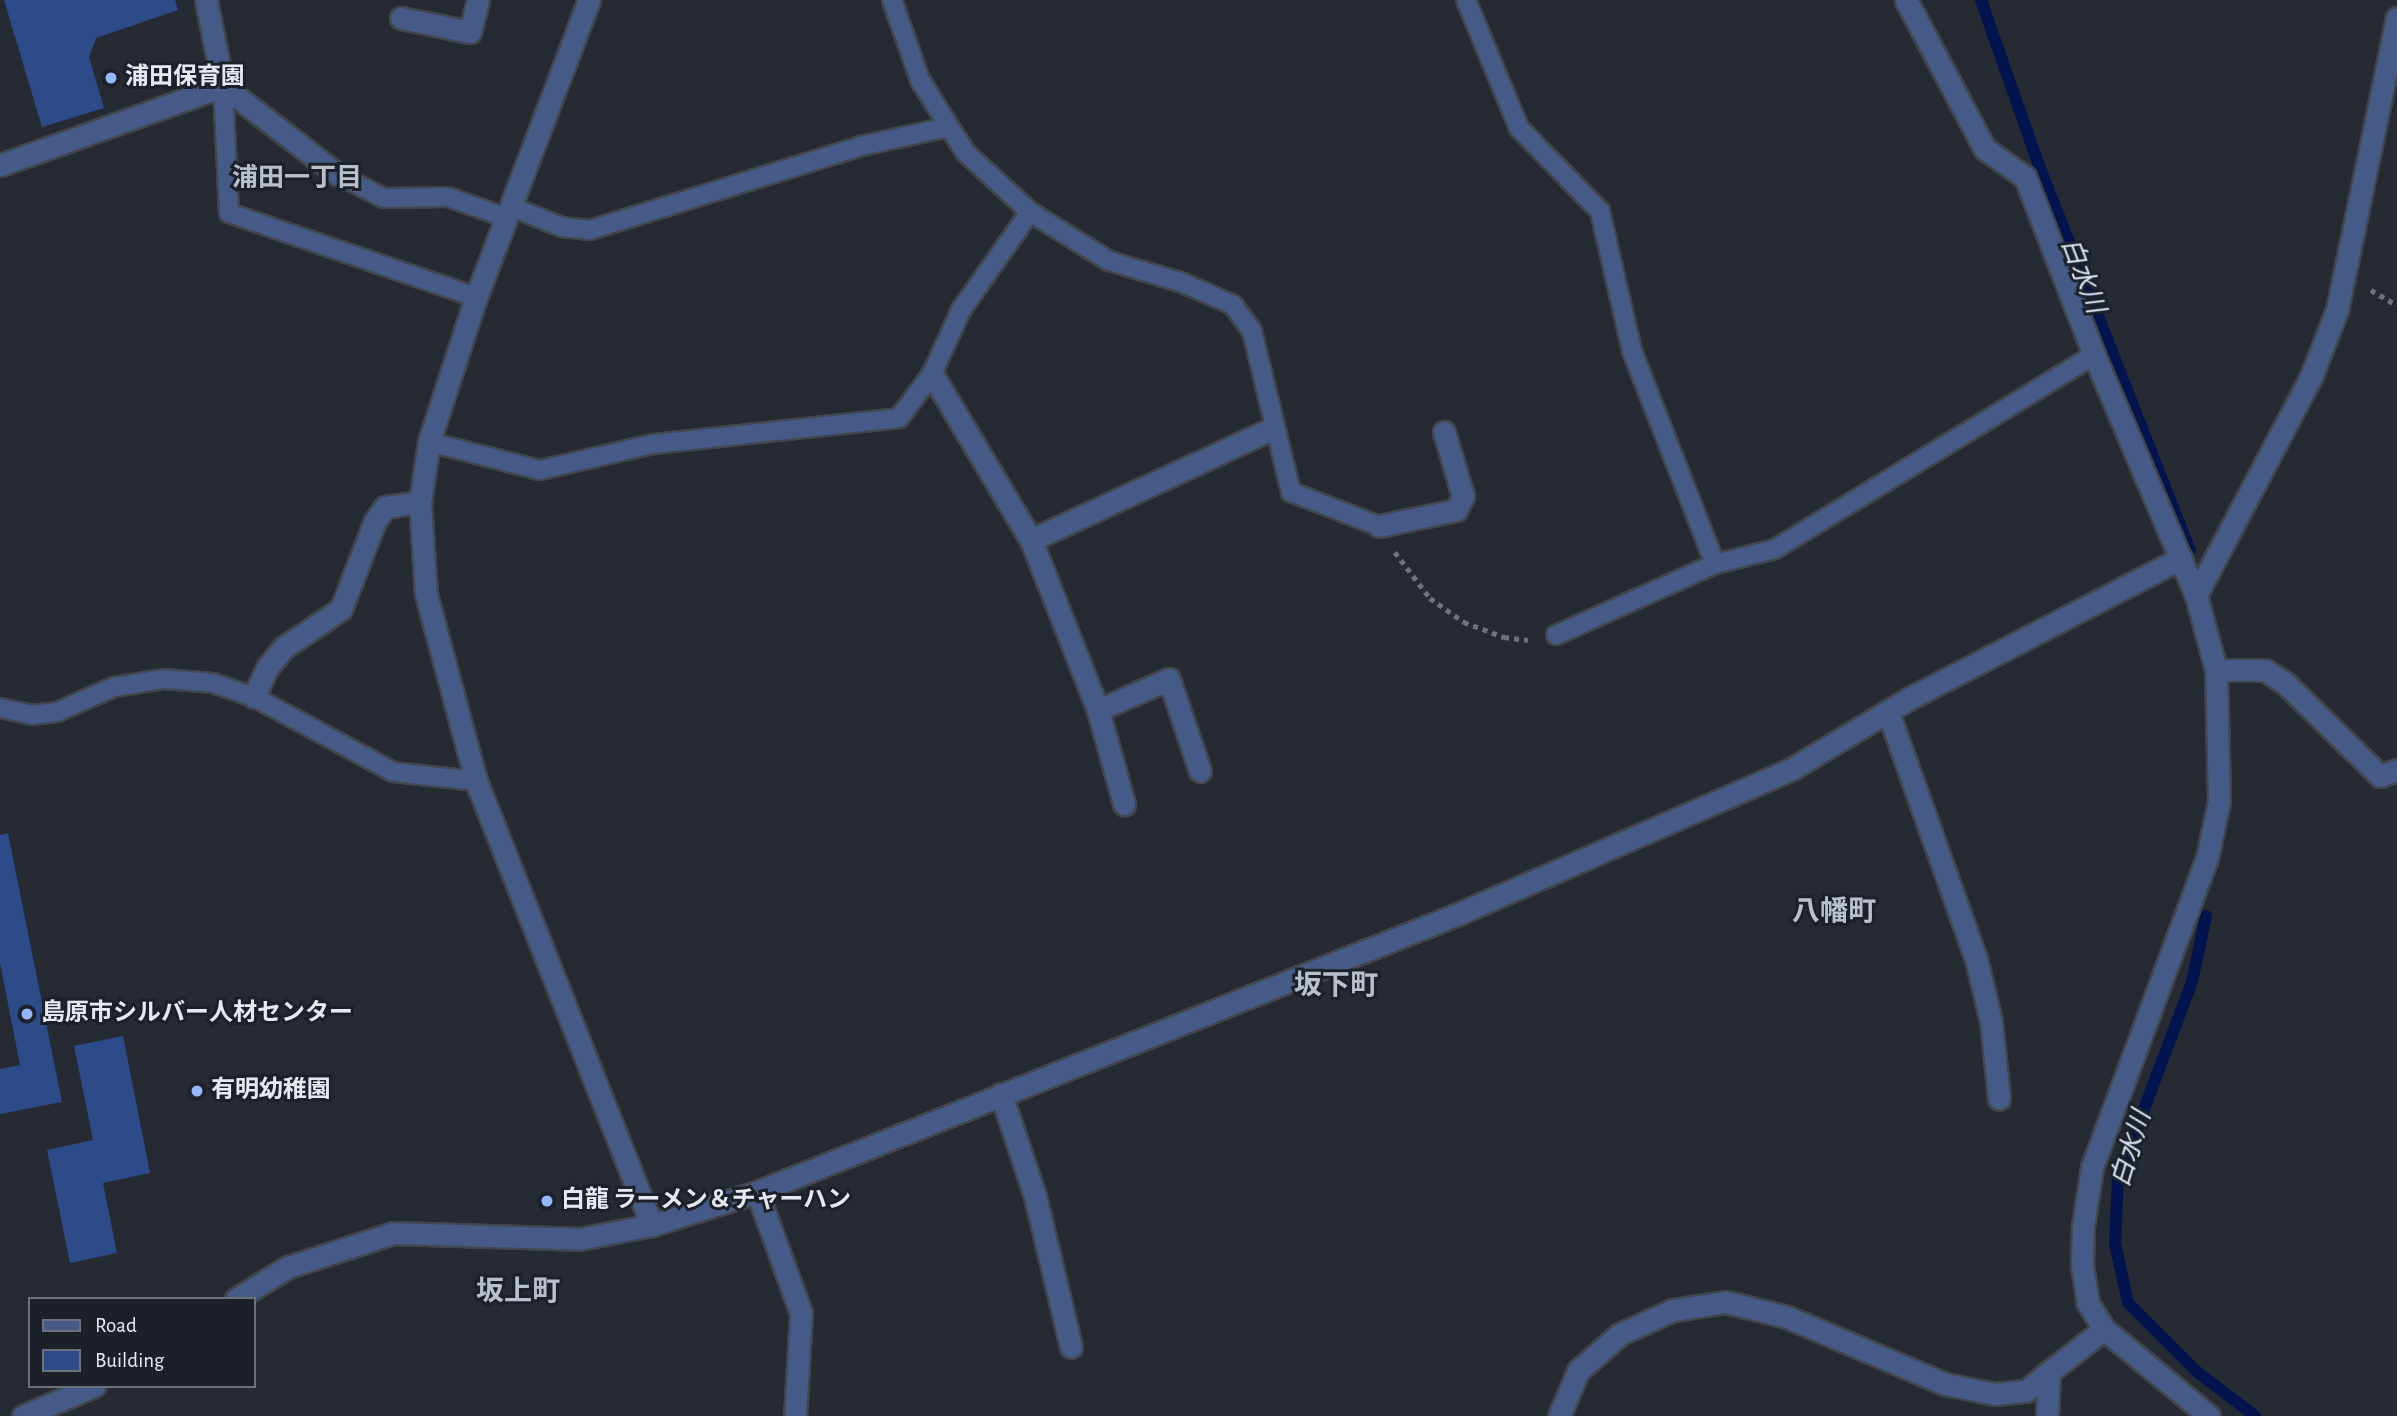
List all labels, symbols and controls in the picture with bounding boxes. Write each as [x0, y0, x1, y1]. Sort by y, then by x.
place label: 浦田保育園 [125, 64, 245, 92]
marker: 浦田保育園 [103, 70, 119, 86]
district label: 浦田一丁目 [232, 163, 362, 195]
water label: 白水川 [2053, 234, 2111, 318]
district label: 八幡町 [1792, 895, 1876, 929]
district label: 坂下町 [1294, 969, 1378, 1003]
place label: 島原市シルバー人材センター [41, 1000, 353, 1028]
marker: 島原市シルバー人材センター [19, 1006, 35, 1022]
place label: 有明幼稚園 [211, 1077, 331, 1105]
marker: 有明幼稚園 [189, 1083, 205, 1099]
water label: 白水川 [2106, 1107, 2158, 1191]
place label: 白龍 ラーメン＆チャーハン [561, 1187, 853, 1215]
marker: 白龍 ラーメン＆チャーハン [539, 1193, 555, 1209]
district label: 坂上町 [476, 1275, 560, 1309]
legend [28, 1297, 256, 1388]
text: Road [95, 1315, 137, 1336]
text: Building [95, 1350, 164, 1371]

